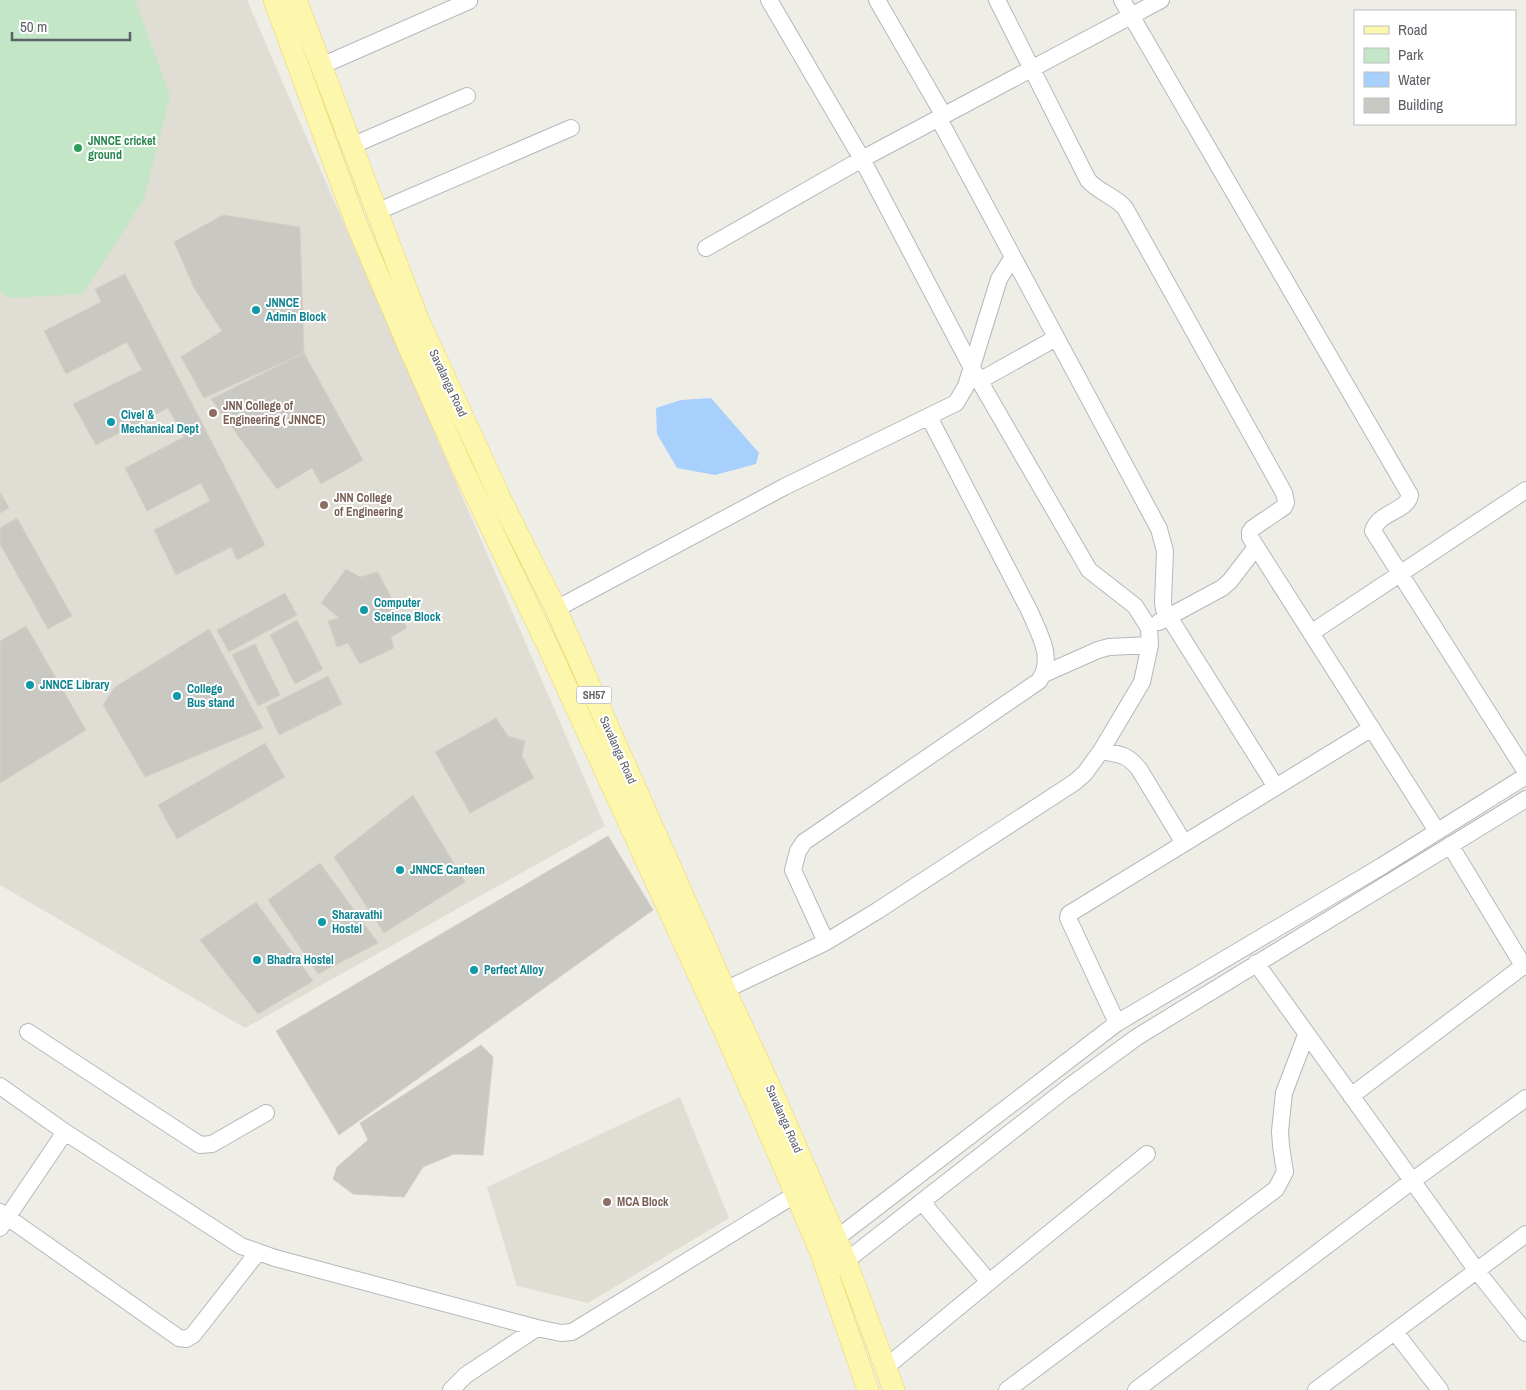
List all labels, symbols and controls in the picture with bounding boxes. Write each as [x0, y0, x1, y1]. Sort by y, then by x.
scale bar [12, 10, 130, 42]
legend [1354, 10, 1516, 125]
text: 50 m [20, 16, 47, 37]
text: Road [1398, 19, 1427, 40]
text: Park [1398, 44, 1424, 65]
text: Water [1398, 69, 1430, 90]
text: Building [1398, 94, 1443, 115]
place label: JNNCE cricket ground [88, 133, 157, 163]
marker: JNNCE cricket ground [72, 142, 84, 154]
place label: JNNCE Admin Block [266, 295, 327, 325]
marker: JNNCE Admin Block [250, 304, 262, 316]
street label: Savalanga Road [425, 347, 471, 419]
place label: JNN College of Engineering ( JNNCE) [223, 398, 325, 428]
place label: Civel & Mechanical Dept [121, 407, 199, 437]
marker: JNN College of Engineering ( JNNCE) [207, 407, 219, 419]
marker: Civel & Mechanical Dept [105, 416, 117, 428]
place label: JNN College of Engineering [334, 490, 403, 520]
marker: JNN College of Engineering [318, 499, 330, 511]
place label: Computer Sceince Block [374, 595, 441, 625]
marker: Computer Sceince Block [358, 604, 370, 616]
place label: JNNCE Library [40, 677, 110, 693]
marker: JNNCE Library [24, 679, 36, 691]
place label: College Bus stand [187, 681, 235, 711]
road number: SH57 [576, 686, 612, 704]
marker: College Bus stand [171, 690, 183, 702]
street label: Savalanga Road [596, 714, 640, 786]
place label: JNNCE Canteen [410, 862, 485, 878]
marker: JNNCE Canteen [394, 864, 406, 876]
place label: Sharavathi Hostel [332, 907, 383, 937]
marker: Sharavathi Hostel [316, 916, 328, 928]
place label: Bhadra Hostel [267, 952, 334, 968]
marker: Bhadra Hostel [251, 954, 263, 966]
place label: Perfect Alloy [484, 962, 544, 978]
marker: Perfect Alloy [468, 964, 480, 976]
street label: Savalanga Road [762, 1083, 806, 1155]
place label: MCA Block [617, 1194, 669, 1210]
marker: MCA Block [601, 1196, 613, 1208]

